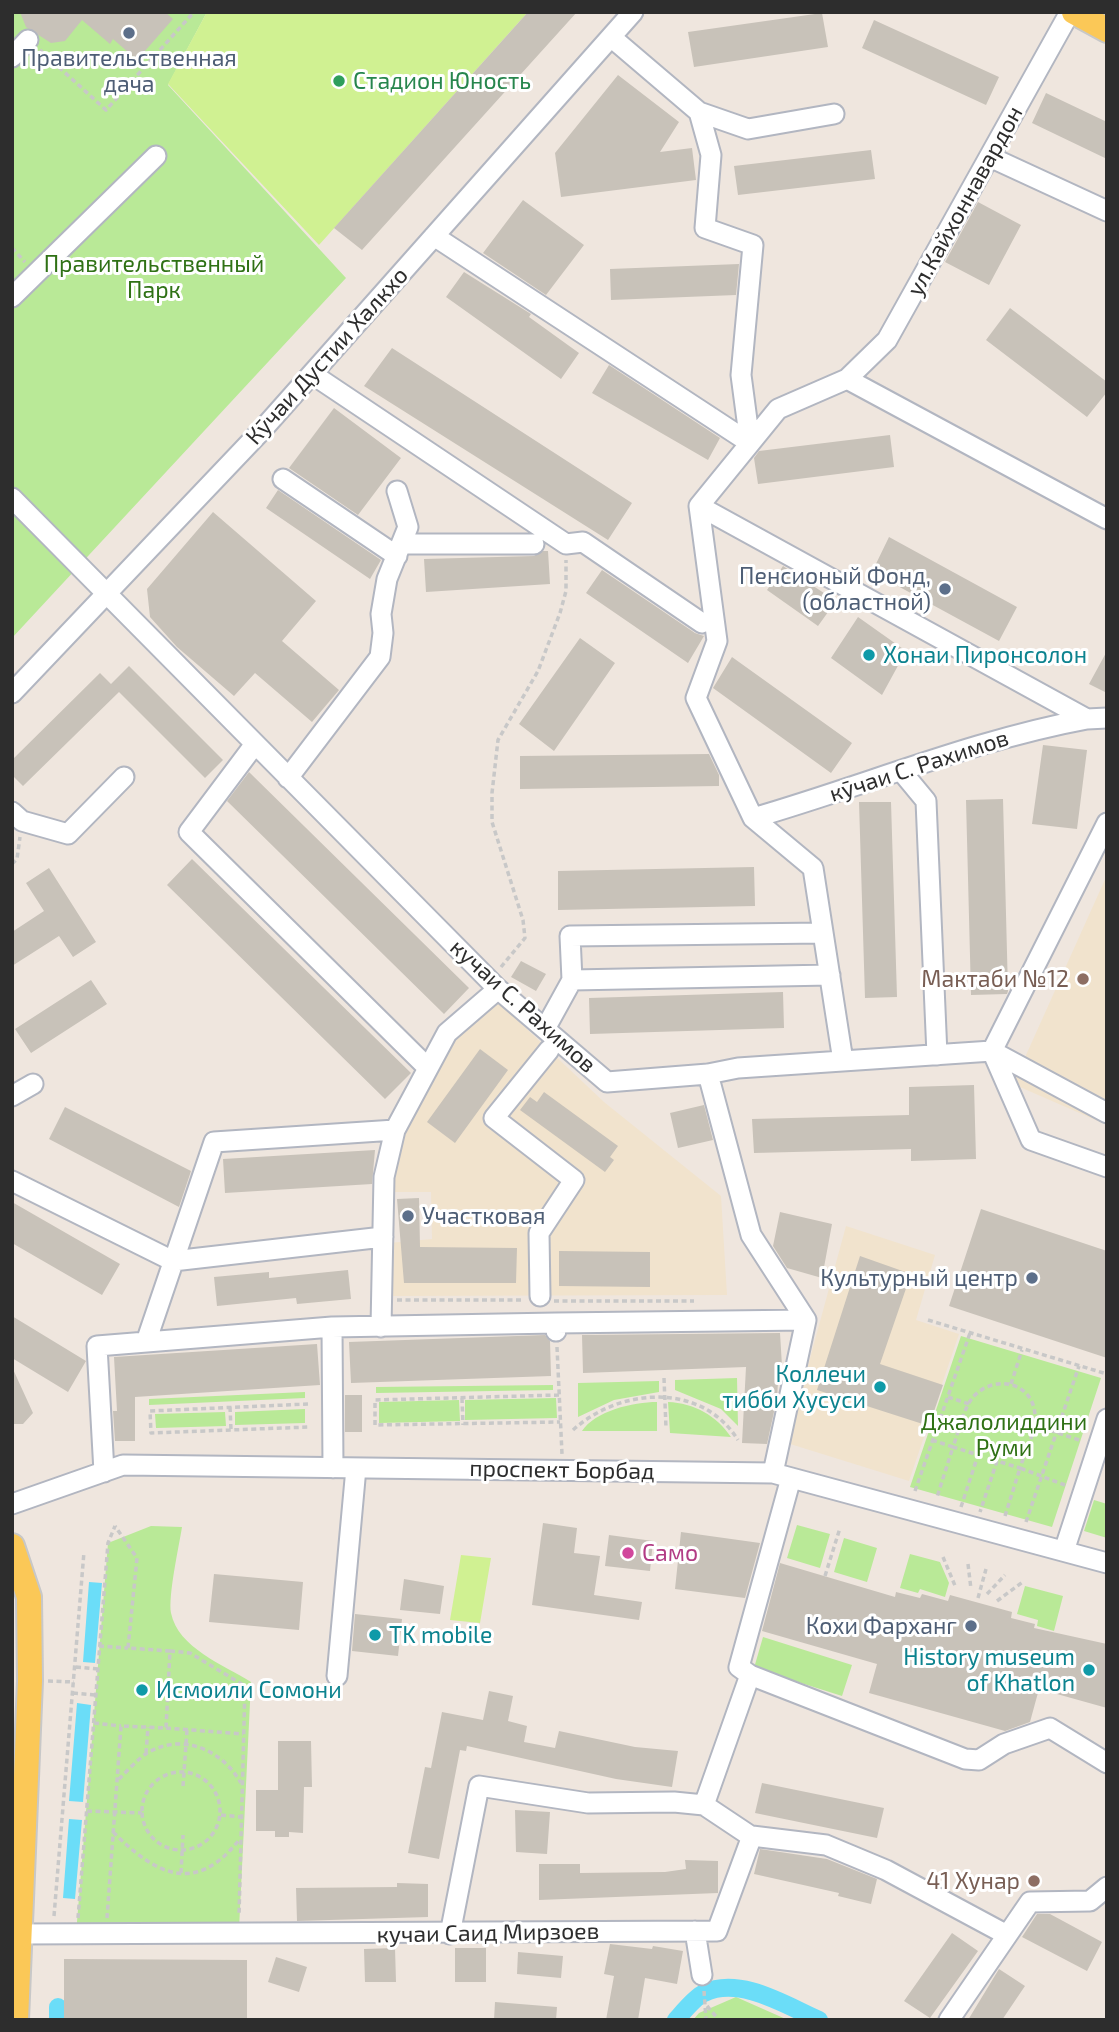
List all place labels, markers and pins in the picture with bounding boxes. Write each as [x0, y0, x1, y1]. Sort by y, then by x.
marker: Правительственная дача [121, 25, 137, 41]
place label: Правительственная дача [21, 44, 237, 98]
place label: Стадион Юность [353, 67, 531, 95]
marker: Стадион Юность [331, 73, 347, 89]
place label: Пенсионый Фонд, (областной) [739, 562, 931, 616]
marker: Пенсионый Фонд, (областной) [937, 581, 953, 597]
place label: Хонаи Пиронсолон [883, 641, 1087, 669]
marker: Хонаи Пиронсолон [861, 647, 877, 663]
place label: Мактаби №12 [921, 965, 1069, 993]
marker: Мактаби №12 [1075, 971, 1091, 987]
place label: Участковая [422, 1202, 545, 1230]
marker: Участковая [400, 1208, 416, 1224]
place label: Культурный центр [820, 1264, 1018, 1292]
marker: Культурный центр [1024, 1270, 1040, 1286]
place label: Коллечи тибби Хусуси [722, 1360, 866, 1414]
marker: Коллечи тибби Хусуси [872, 1379, 888, 1395]
place label: Само [642, 1539, 698, 1567]
marker: Само [620, 1545, 636, 1561]
place label: Кохи Фарханг [806, 1612, 957, 1640]
marker: Кохи Фарханг [963, 1618, 979, 1634]
place label: TK mobile [389, 1621, 492, 1649]
marker: TK mobile [367, 1627, 383, 1643]
place label: History museum of Khatlon [903, 1643, 1075, 1697]
marker: History museum of Khatlon [1081, 1662, 1097, 1678]
place label: Исмоили Сомони [156, 1676, 342, 1704]
marker: Исмоили Сомони [134, 1682, 150, 1698]
place label: 41 Хунар [926, 1867, 1020, 1895]
marker: 41 Хунар [1026, 1873, 1042, 1889]

